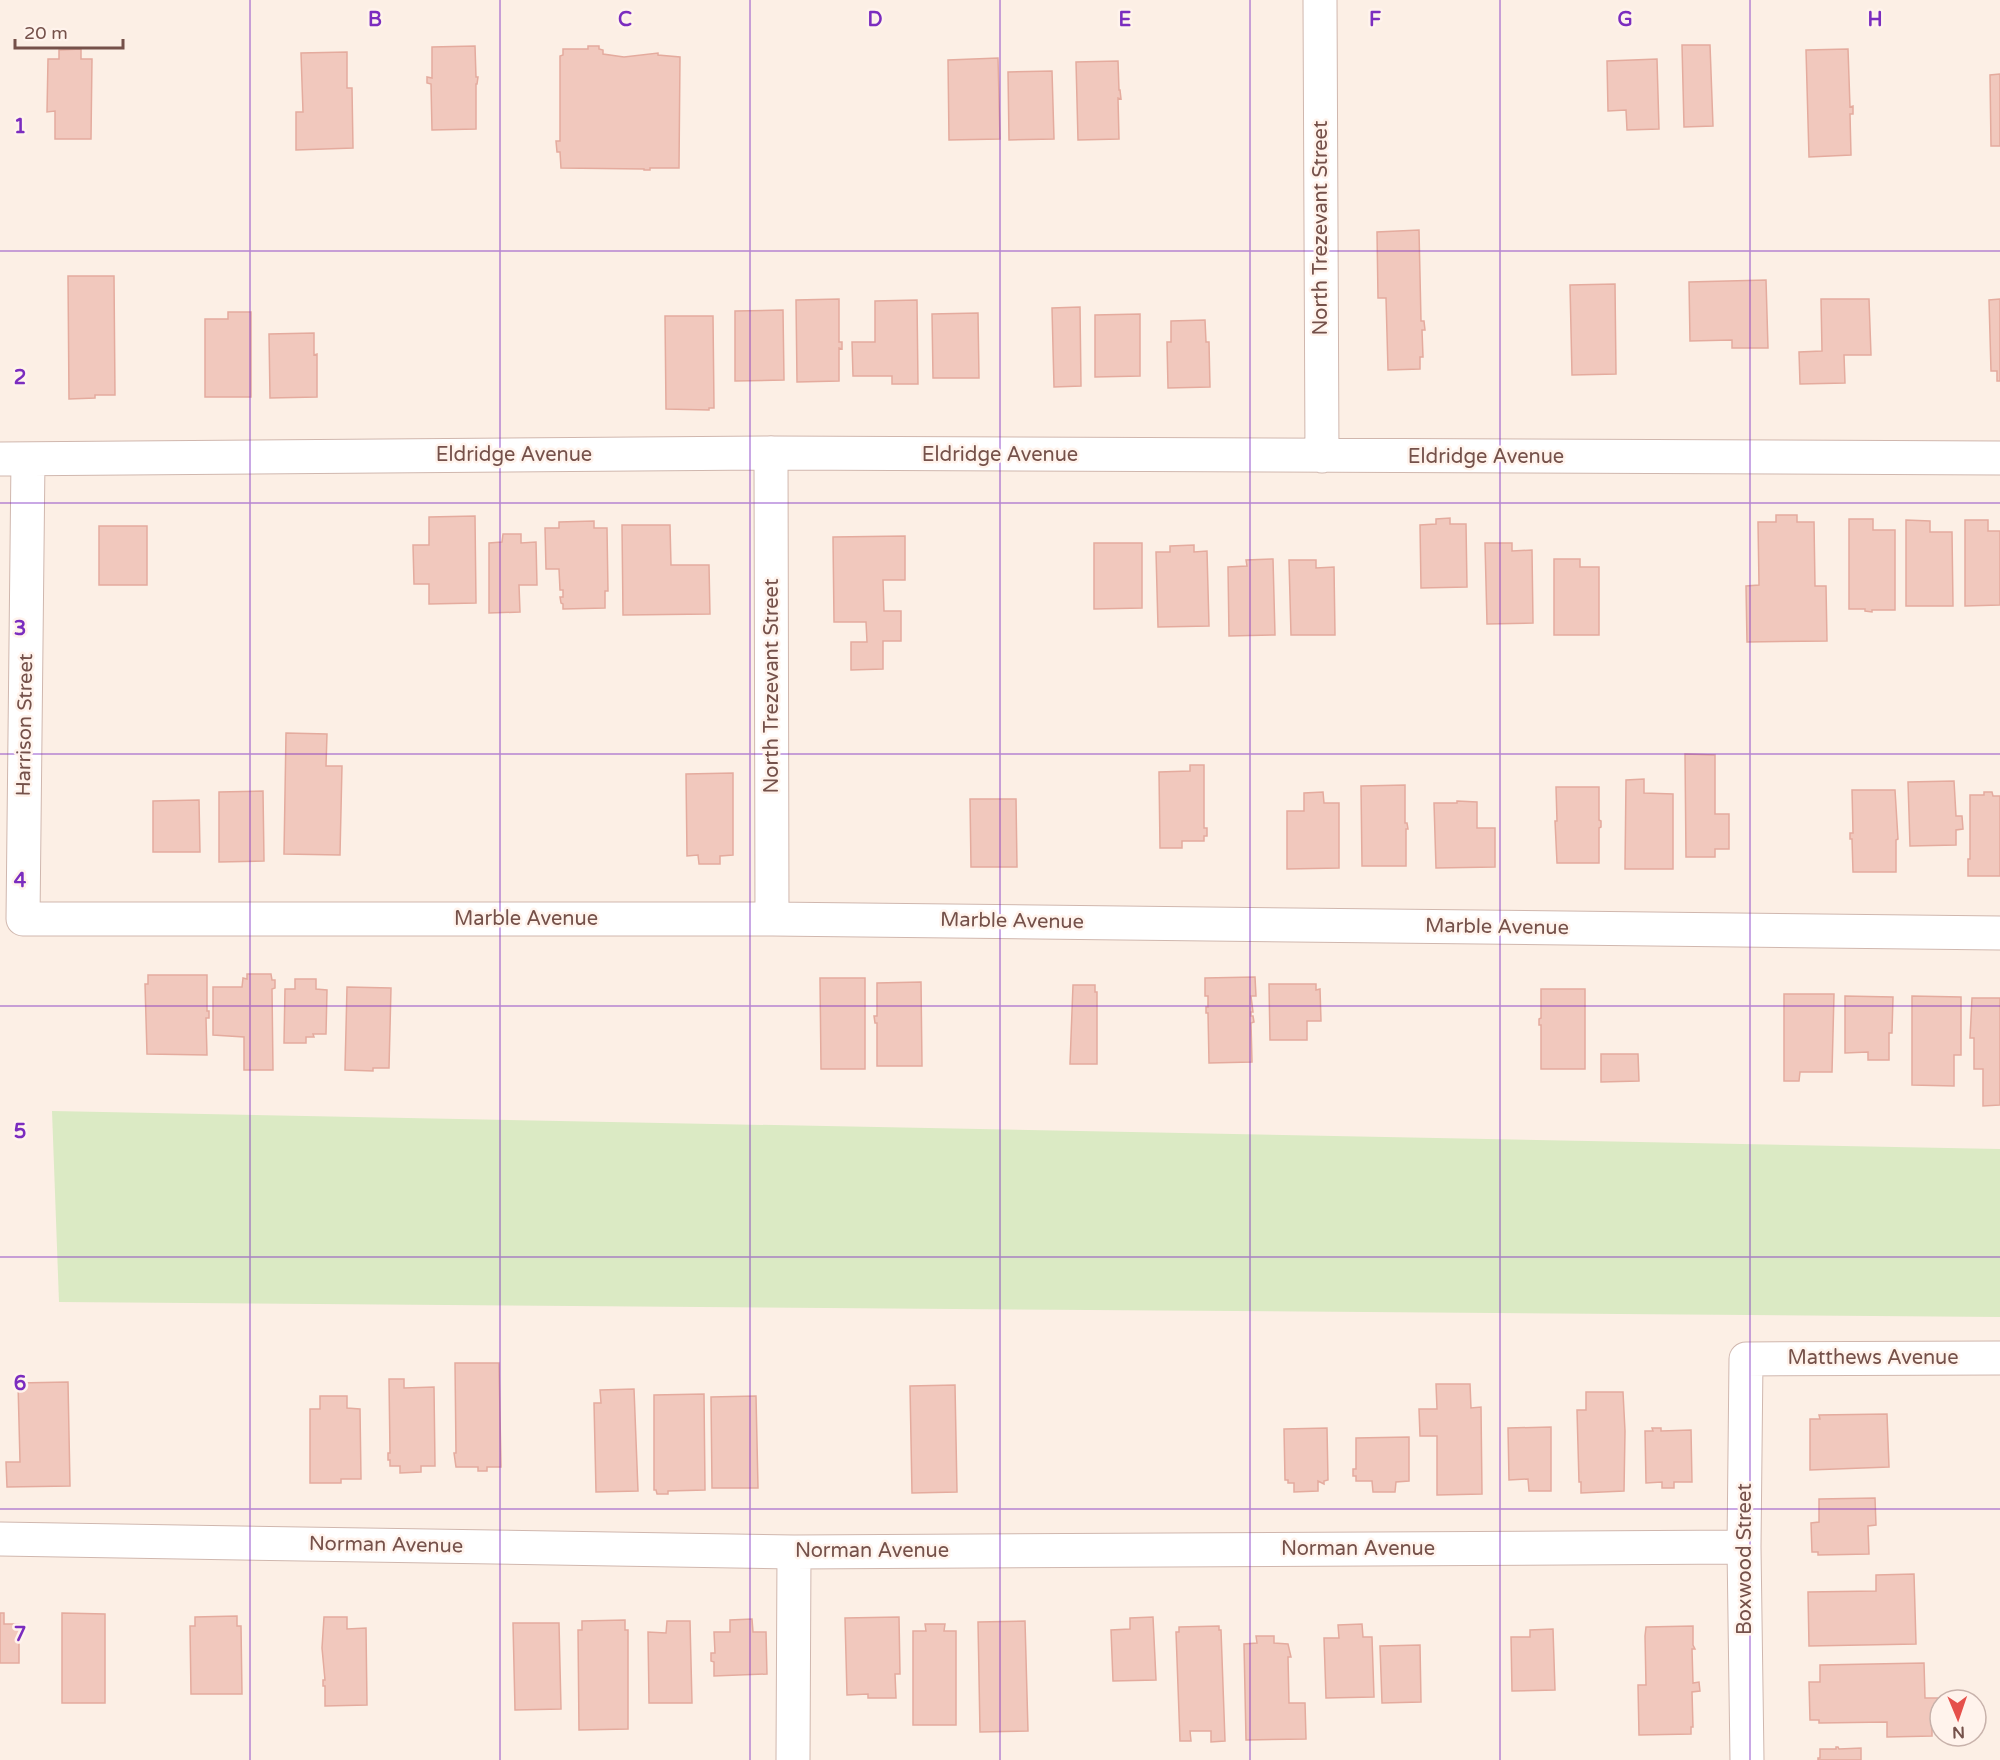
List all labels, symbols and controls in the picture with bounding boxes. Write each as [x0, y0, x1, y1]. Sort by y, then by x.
text: B [368, 8, 382, 32]
text: C [618, 8, 632, 32]
text: D [867, 8, 883, 32]
text: E [1119, 8, 1132, 32]
text: F [1369, 8, 1381, 32]
text: G [1617, 8, 1633, 32]
text: H [1867, 8, 1883, 32]
scale bar [15, 12, 123, 50]
text: 20 m [24, 22, 68, 44]
text: 1 [14, 115, 26, 139]
street label: North Trezevant Street [1309, 120, 1333, 336]
text: 2 [14, 366, 26, 390]
street label: Eldridge Avenue [436, 443, 592, 467]
street label: Eldridge Avenue [922, 443, 1078, 467]
street label: Eldridge Avenue [1408, 445, 1564, 469]
street label: North Trezevant Street [760, 578, 784, 794]
text: 3 [14, 617, 26, 641]
street label: Harrison Street [12, 653, 38, 797]
text: 4 [14, 869, 27, 893]
street label: Marble Avenue [454, 907, 598, 931]
street label: Marble Avenue [940, 908, 1084, 934]
street label: Marble Avenue [1425, 914, 1569, 940]
text: 5 [14, 1120, 26, 1144]
street label: Matthews Avenue [1787, 1346, 1959, 1370]
text: 6 [14, 1372, 26, 1396]
street label: Boxwood Street [1733, 1483, 1757, 1635]
street label: Norman Avenue [309, 1532, 463, 1558]
street label: Norman Avenue [1281, 1537, 1435, 1561]
street label: Norman Avenue [795, 1539, 949, 1563]
text: 7 [14, 1623, 26, 1647]
north arrow [1928, 1688, 1988, 1748]
text: N [1952, 1722, 1965, 1742]

